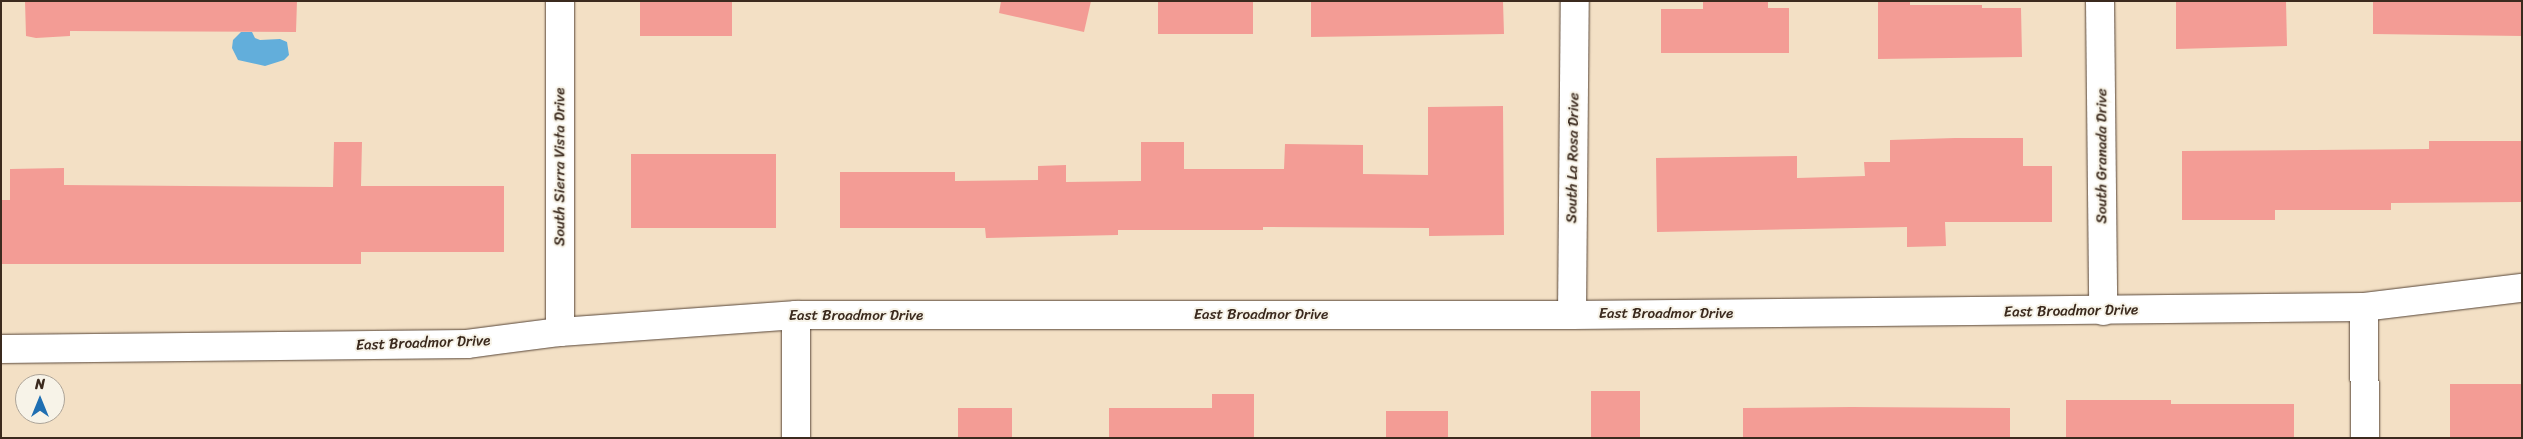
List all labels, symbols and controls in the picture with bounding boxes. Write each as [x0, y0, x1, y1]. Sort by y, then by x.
street label: South Sierra Vista Drive [551, 87, 569, 247]
street label: South Granada Drive [2093, 88, 2111, 224]
street label: South La Rosa Drive [1563, 92, 1583, 224]
street label: East Broadmor Drive [2003, 301, 2139, 321]
street label: East Broadmor Drive [1599, 305, 1733, 323]
street label: East Broadmor Drive [1194, 306, 1328, 324]
street label: East Broadmor Drive [789, 307, 923, 325]
street label: East Broadmor Drive [355, 332, 491, 354]
text: N [35, 372, 45, 397]
north arrow [15, 374, 65, 424]

